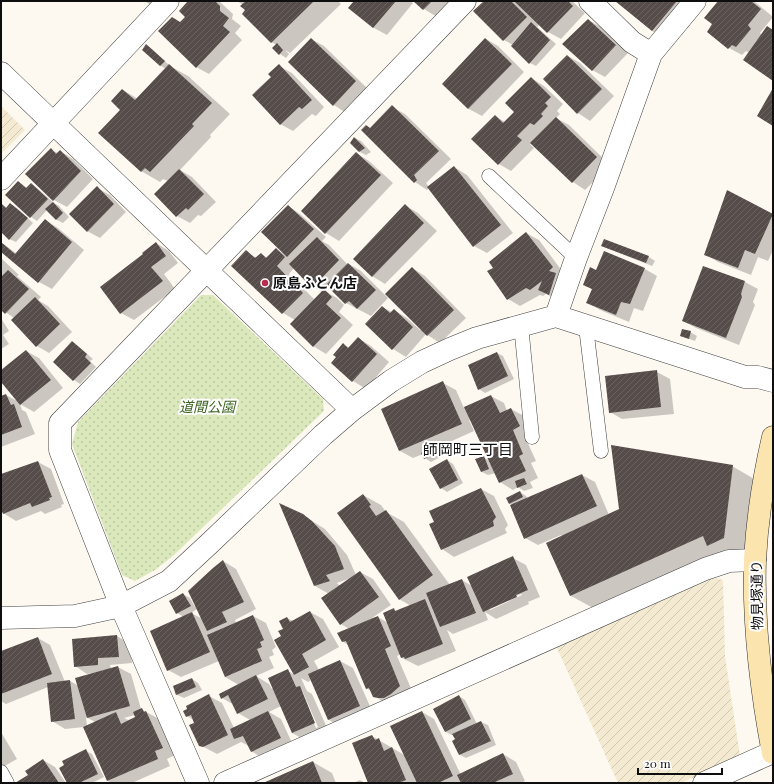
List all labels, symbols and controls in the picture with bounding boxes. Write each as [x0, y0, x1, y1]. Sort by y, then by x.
place label: 原島ふとん店 [273, 273, 357, 292]
marker: 原島ふとん店 [260, 278, 270, 288]
park label: 道間公園 [179, 397, 237, 416]
district label: 師岡町三丁目 [423, 439, 513, 459]
street label: 物見塚通り [746, 560, 767, 630]
scale bar [638, 750, 722, 776]
text: 20 m [644, 755, 671, 771]

